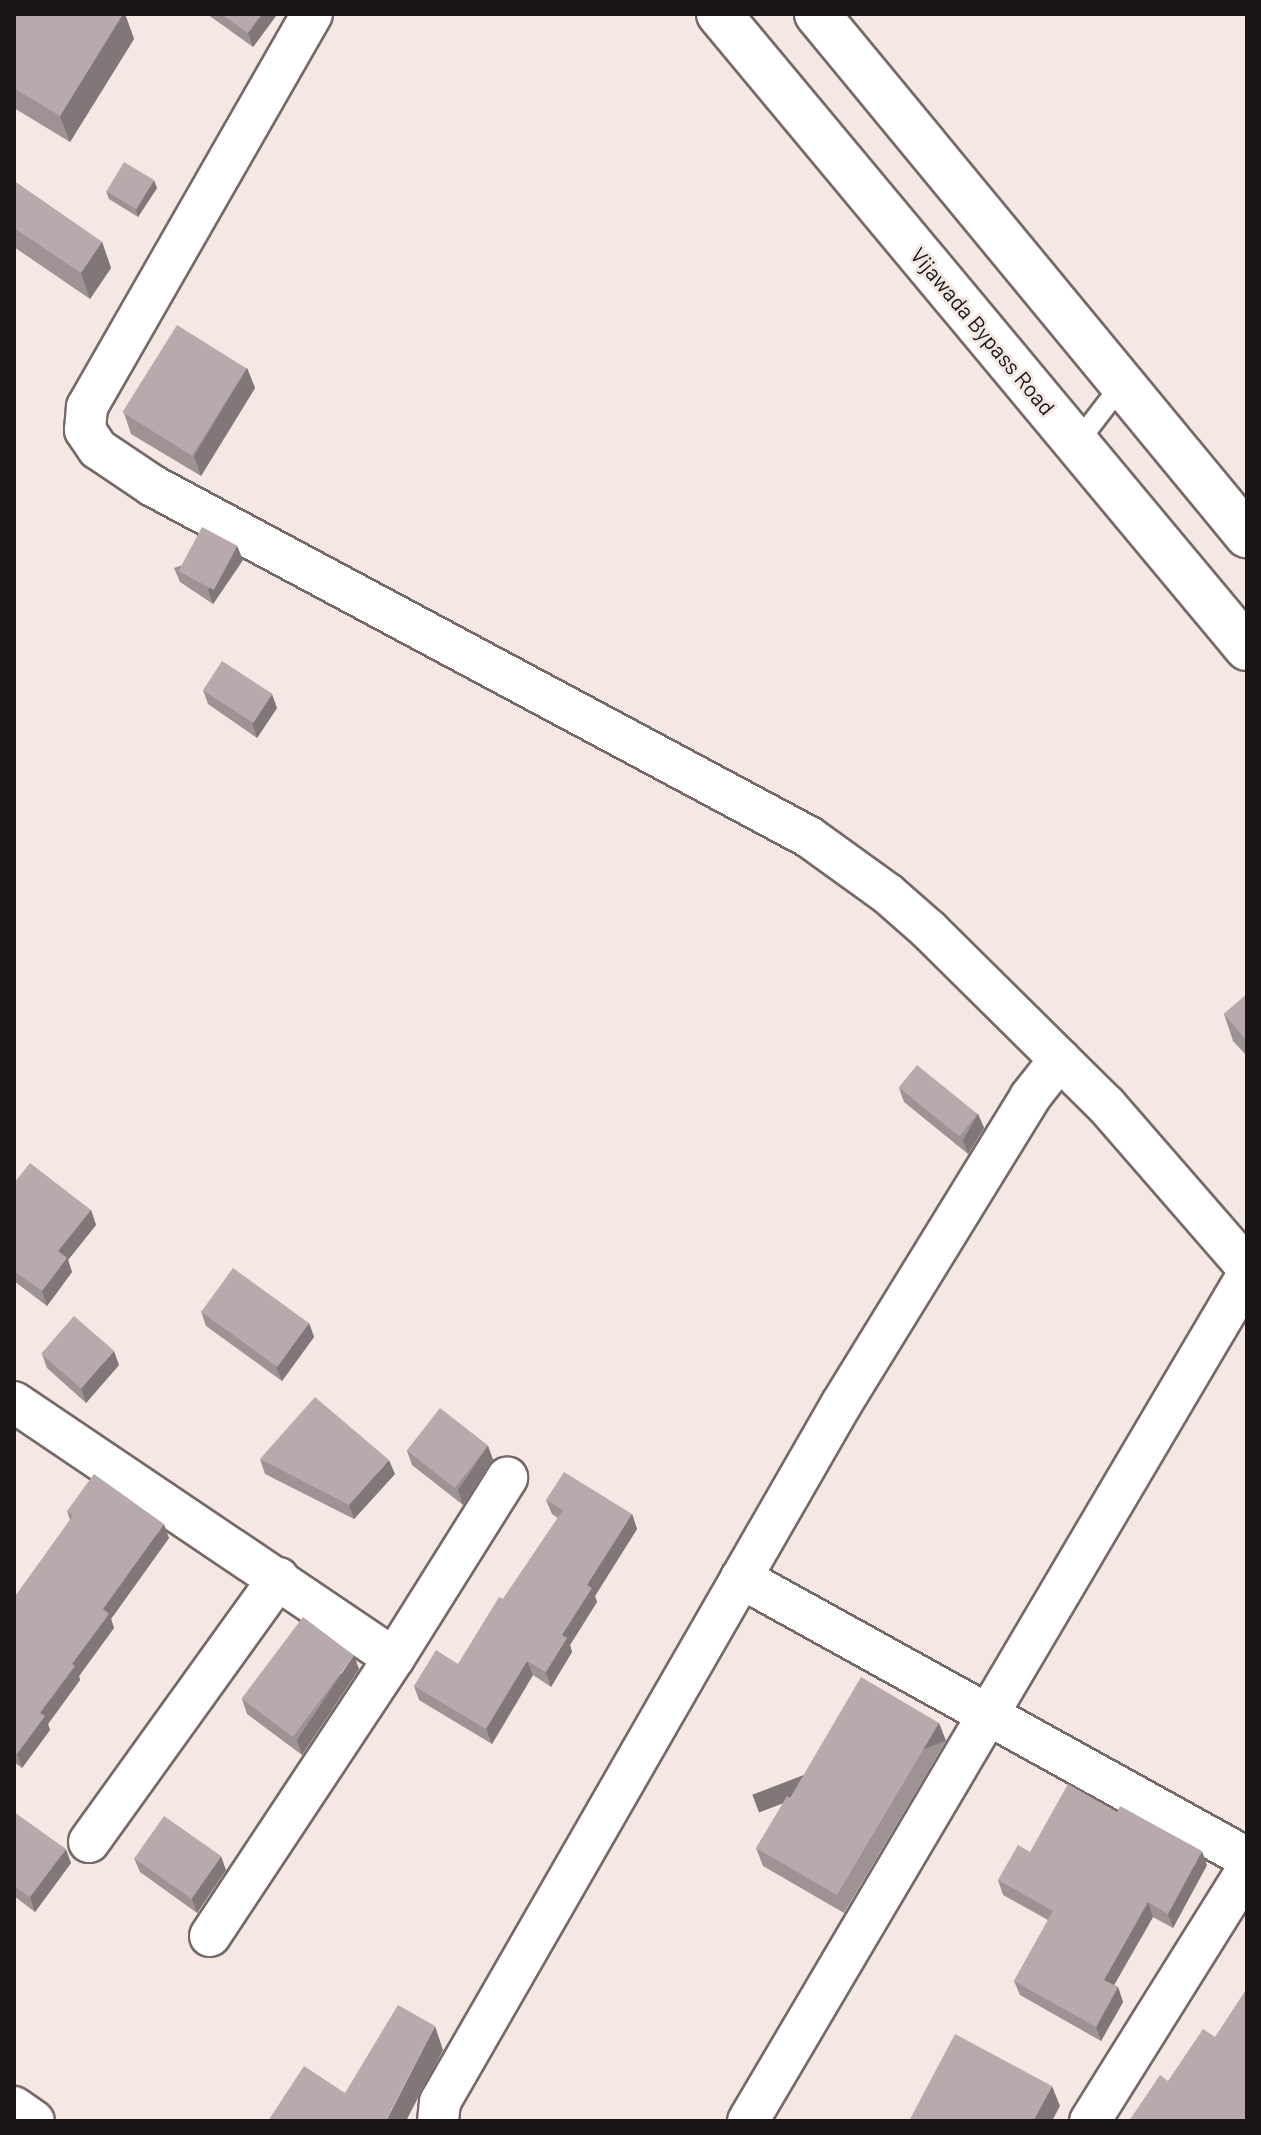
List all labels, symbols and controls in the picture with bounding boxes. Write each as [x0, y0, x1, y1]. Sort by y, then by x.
street label: Vijawada Bypass Road [905, 242, 1061, 420]

